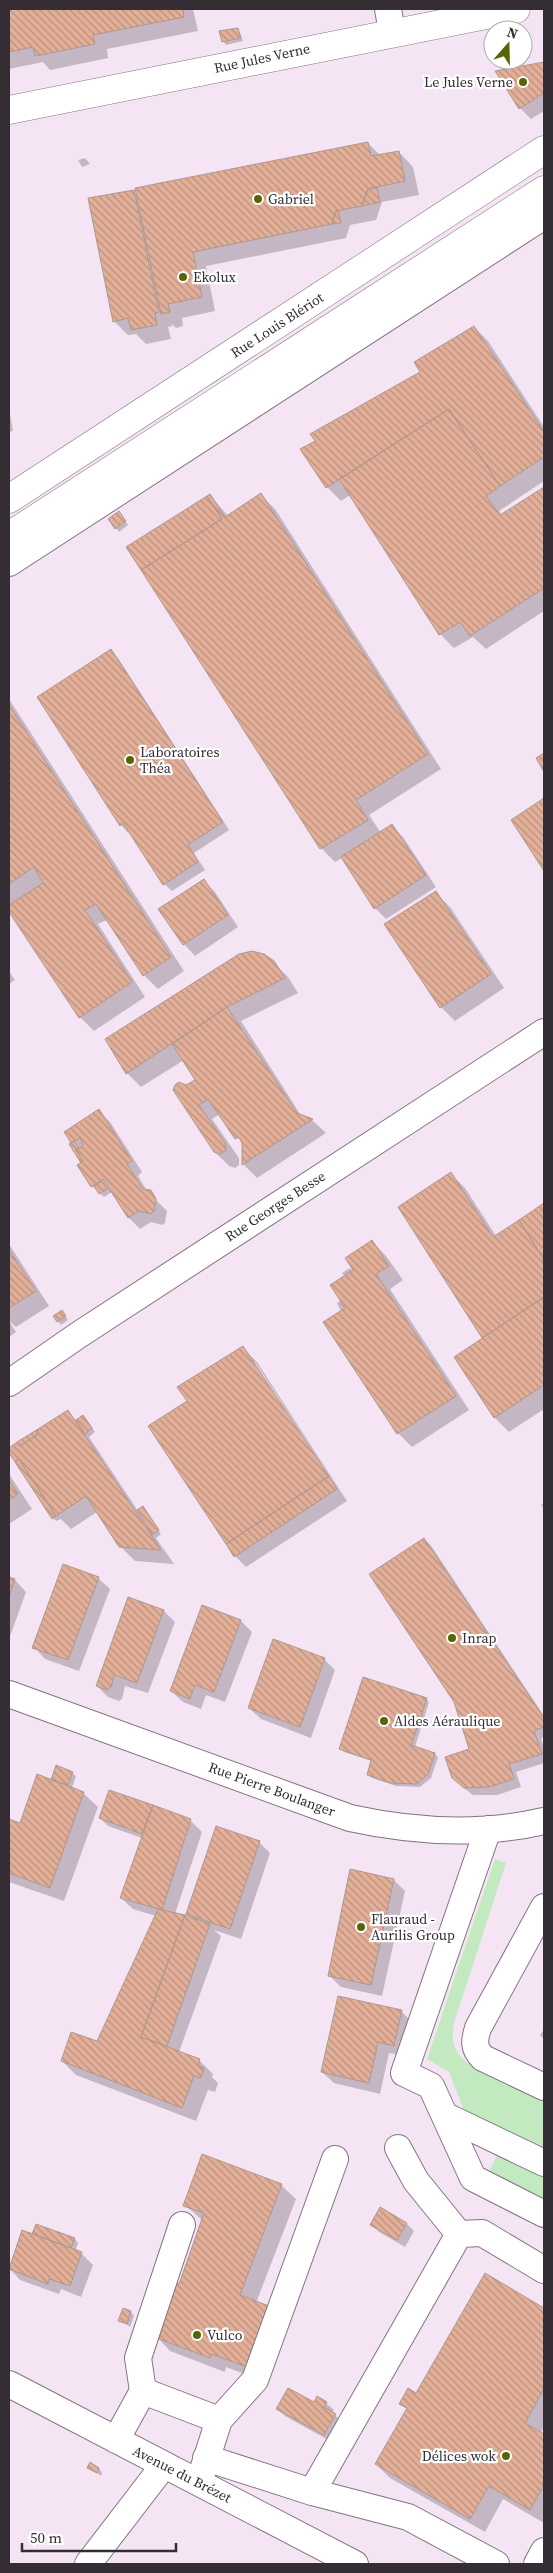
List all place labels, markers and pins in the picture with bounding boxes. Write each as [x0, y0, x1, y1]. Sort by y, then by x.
place label: Le Jules Verne [424, 72, 513, 92]
marker: Le Jules Verne [517, 76, 529, 88]
place label: Gabriel [268, 189, 314, 209]
marker: Gabriel [252, 193, 264, 205]
place label: Ekolux [193, 267, 237, 287]
marker: Ekolux [177, 271, 189, 283]
place label: Laboratoires Théa [140, 742, 220, 778]
marker: Laboratoires Théa [124, 754, 136, 766]
place label: Inrap [462, 1628, 496, 1648]
marker: Inrap [446, 1632, 458, 1644]
place label: Aldes Aéraulique [394, 1711, 500, 1731]
marker: Aldes Aéraulique [378, 1715, 390, 1727]
place label: Flauraud - Aurilis Group [371, 1909, 455, 1945]
marker: Flauraud - Aurilis Group [355, 1921, 367, 1933]
place label: Vulco [207, 2325, 243, 2345]
marker: Vulco [191, 2329, 203, 2341]
place label: Délices wok [422, 2446, 496, 2466]
marker: Délices wok [500, 2450, 512, 2462]

